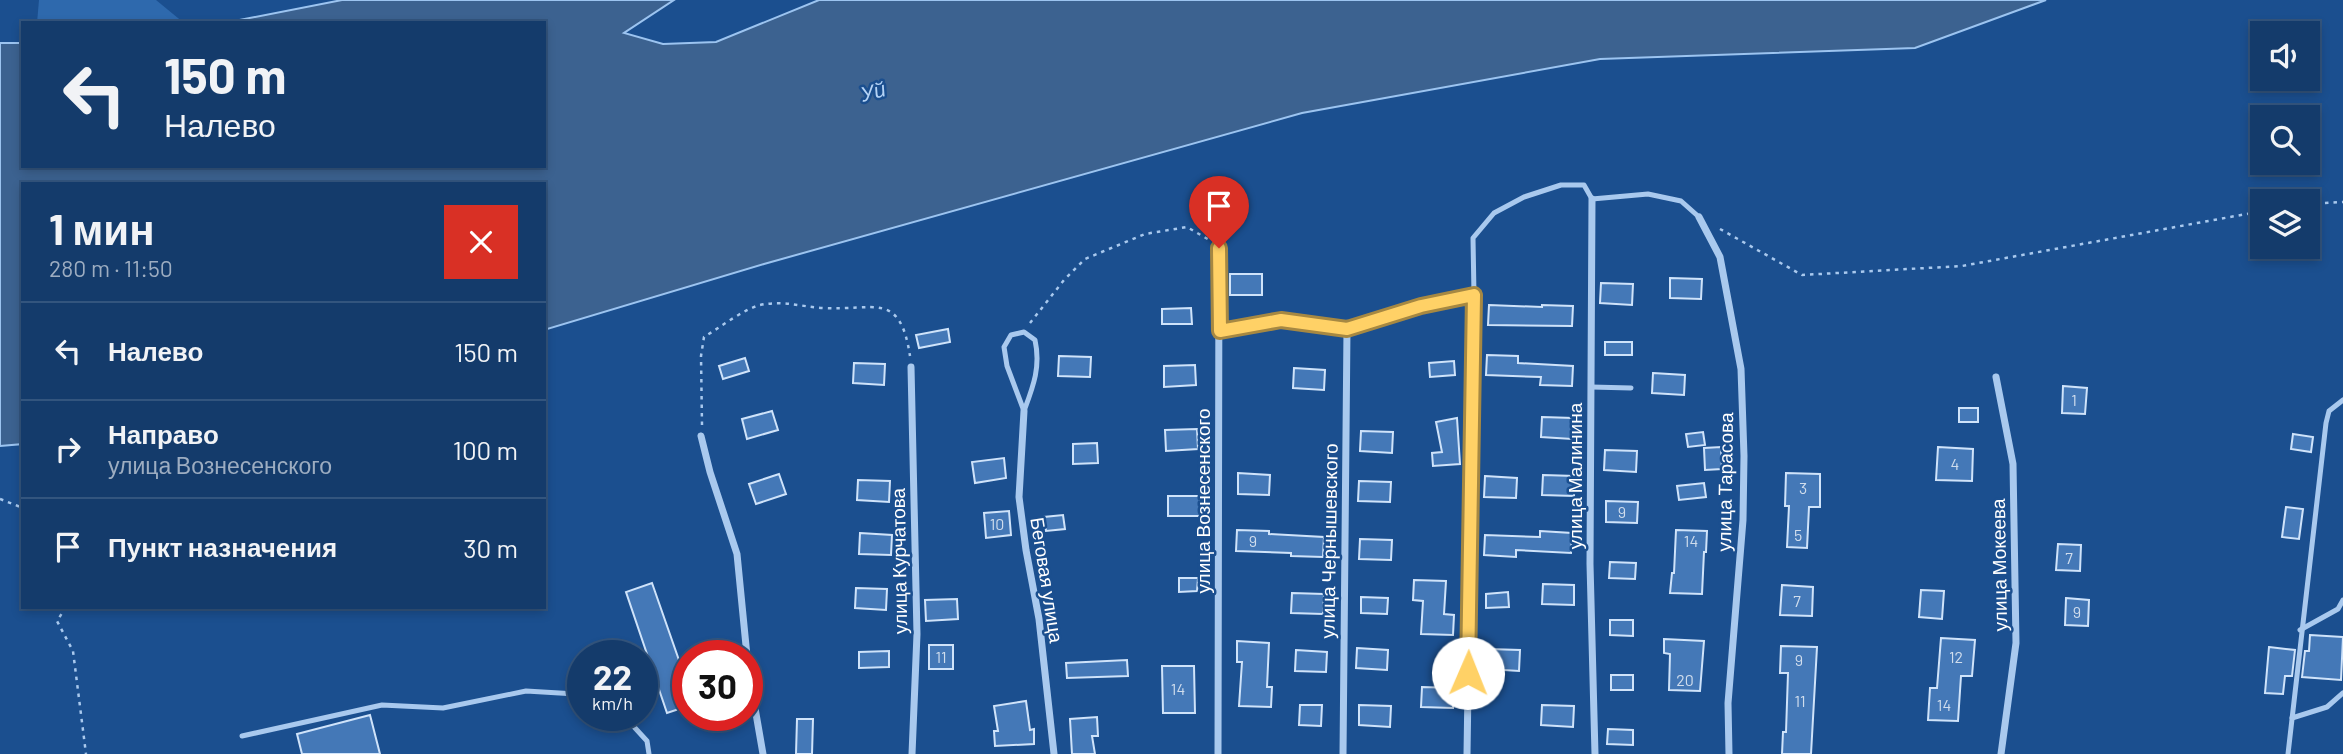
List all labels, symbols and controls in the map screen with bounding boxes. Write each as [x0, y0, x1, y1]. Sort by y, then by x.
map controls [2250, 21, 2320, 259]
button: sound [2250, 21, 2320, 91]
text: 150 m [164, 45, 286, 104]
icon: left [49, 49, 140, 140]
water label: Уй [856, 75, 888, 106]
text: Налево [164, 105, 276, 143]
button: search [2250, 105, 2320, 175]
pin [1189, 176, 1249, 248]
icon: arrive [1200, 187, 1238, 225]
button: layers [2250, 189, 2320, 259]
text: 1 мин [49, 203, 155, 253]
button: close [444, 205, 518, 279]
text: 280 m · 11:50 [49, 254, 173, 282]
icon: left [49, 332, 87, 370]
text: Налево [108, 335, 203, 366]
text: 150 m [454, 336, 518, 367]
house number: 1 [2071, 390, 2077, 409]
street label: улица Малинина [1563, 402, 1586, 549]
street label: улица Вознесенского [1191, 408, 1214, 594]
street label: улица Тарасова [1712, 412, 1737, 552]
text: Направо [108, 418, 219, 449]
icon: right [49, 430, 87, 468]
text: 100 m [453, 434, 518, 465]
street label: улица Чернышевского [1315, 443, 1342, 639]
text: улица Вознесенского [108, 451, 332, 479]
house number: 4 [1951, 454, 1959, 473]
house number: 3 [1799, 478, 1807, 497]
street label: улица Курчатова [886, 487, 911, 634]
street label: улица Мокеева [1986, 498, 2011, 632]
house number: 9 [1618, 502, 1626, 521]
house number: 10 [990, 514, 1004, 533]
street label: Беговая улица [1026, 515, 1069, 645]
house number: 5 [1794, 525, 1802, 544]
icon: arrive [49, 528, 87, 566]
text: Пункт назначения [108, 531, 337, 562]
house number: 9 [1249, 531, 1257, 550]
house number: 14 [1684, 531, 1698, 550]
text: 30 m [463, 532, 518, 563]
house number: 7 [2065, 548, 2073, 567]
house number: 7 [1793, 591, 1801, 610]
house number: 9 [2073, 602, 2081, 621]
position arrow [1431, 636, 1505, 710]
speed limit sign: 30 [672, 640, 763, 731]
house number: 11 [935, 647, 947, 666]
house number: 12 [1949, 647, 1963, 666]
house number: 9 [1795, 650, 1803, 669]
text: 22 [593, 655, 632, 697]
house number: 20 [1676, 670, 1694, 689]
house number: 14 [1171, 679, 1185, 698]
house number: 11 [1794, 691, 1806, 710]
text: km/h [592, 692, 633, 714]
house number: 14 [1937, 695, 1951, 714]

